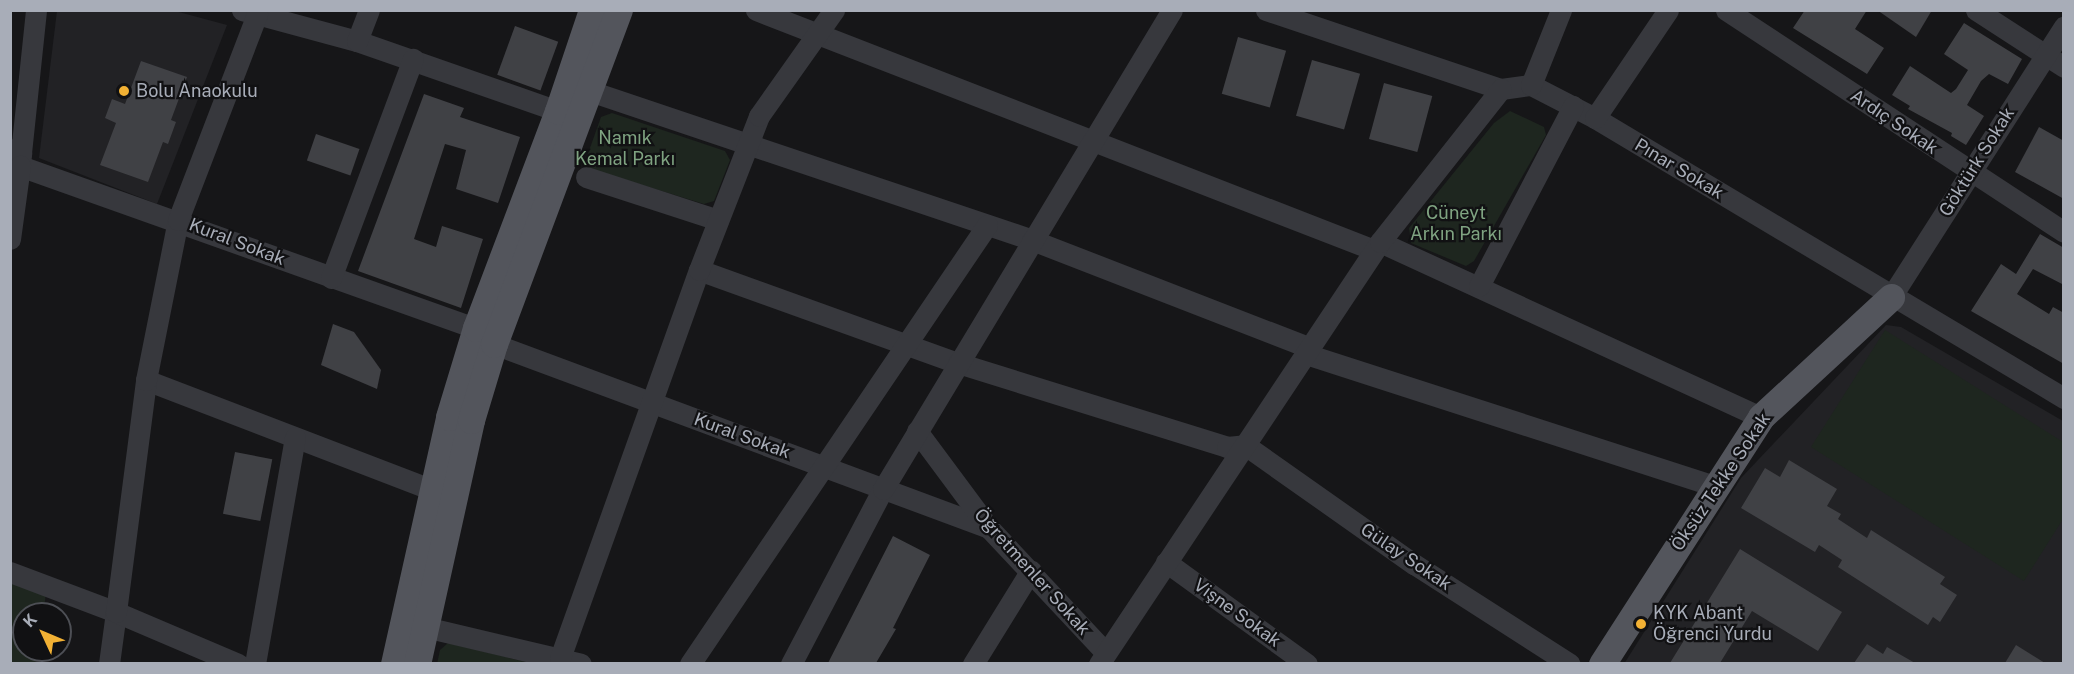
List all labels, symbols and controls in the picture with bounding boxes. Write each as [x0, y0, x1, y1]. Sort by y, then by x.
place label: Bolu Anaokulu [136, 80, 258, 102]
marker: Bolu Anaokulu [117, 84, 131, 98]
street label: Ardıç Sokak [1846, 85, 1942, 159]
street label: Göktürk Sokak [1935, 104, 2019, 220]
park label: Namık Kemal Parkı [575, 128, 675, 170]
street label: Pınar Sokak [1631, 134, 1727, 204]
park label: Cüneyt Arkın Parkı [1410, 203, 1502, 246]
street label: Kural Sokak [186, 214, 288, 270]
street label: Kural Sokak [691, 409, 793, 463]
street label: Öksüz Tekke Sokak [1667, 409, 1775, 555]
street label: Öğretmenler Sokak [969, 504, 1095, 640]
street label: Gülay Sokak [1356, 519, 1456, 595]
street label: Vişne Sokak [1189, 574, 1285, 652]
north arrow [12, 602, 72, 662]
place label: KYK Abant Öğrenci Yurdu [1653, 603, 1772, 646]
text: K [19, 610, 41, 631]
marker: KYK Abant Öğrenci Yurdu [1634, 617, 1648, 631]

